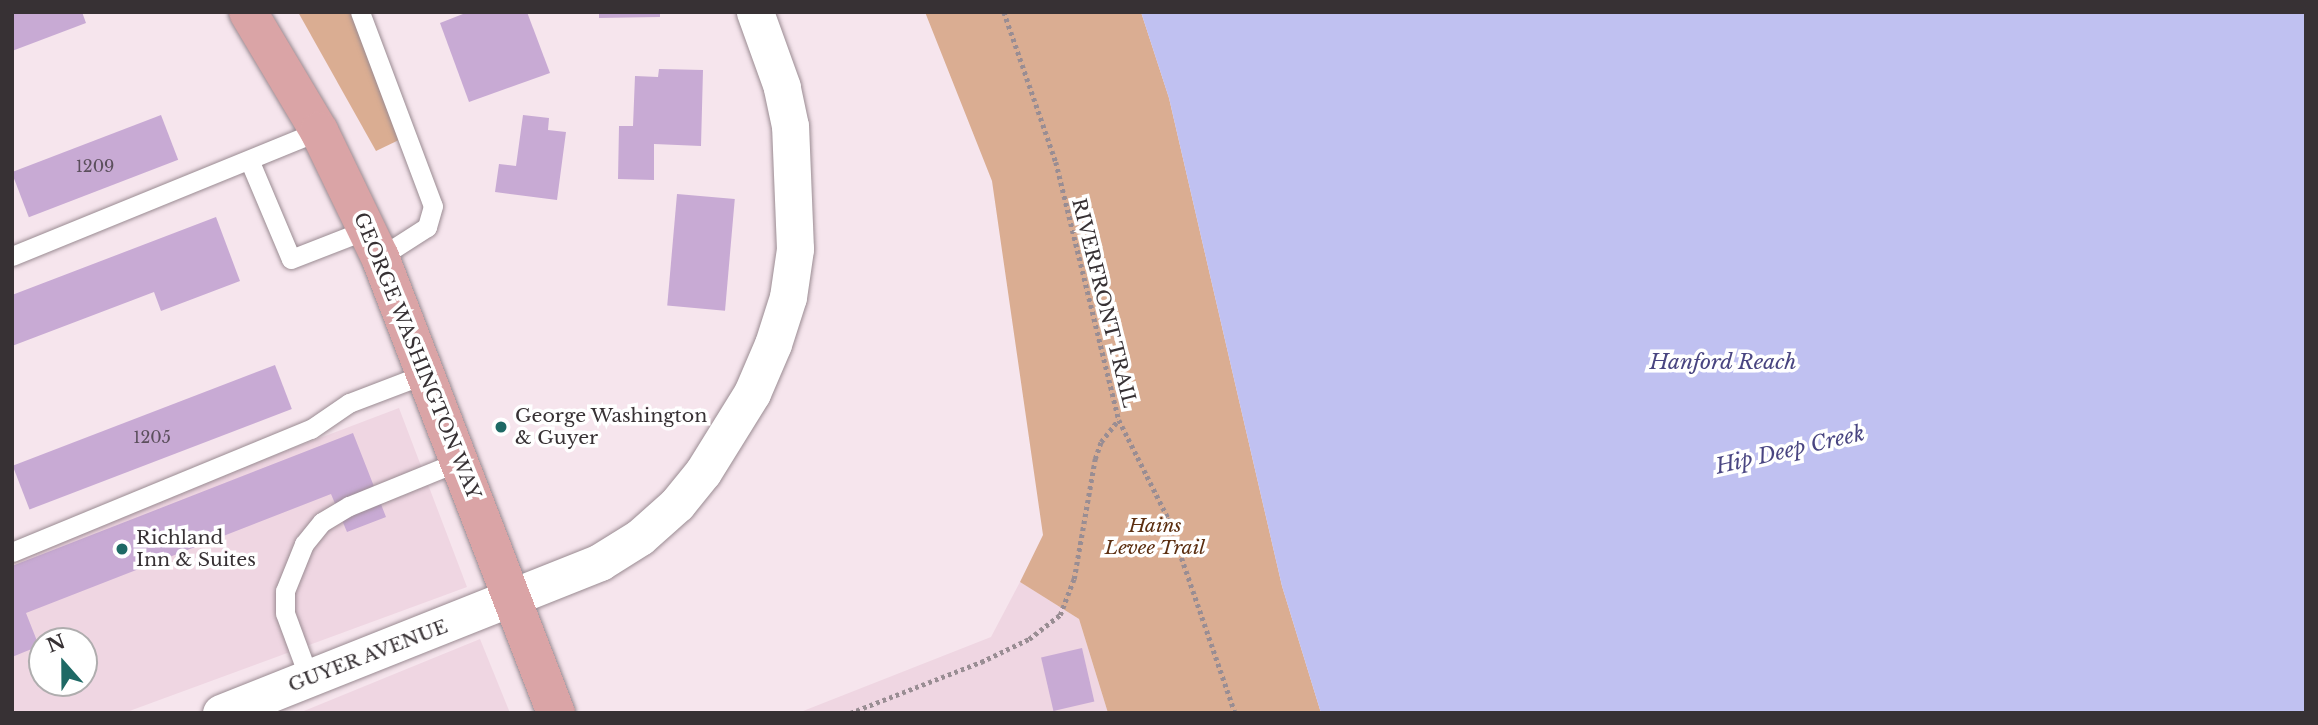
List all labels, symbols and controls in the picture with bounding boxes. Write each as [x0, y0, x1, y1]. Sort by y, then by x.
house number: 1209 [76, 156, 114, 176]
street label: RIVERFRONT TRAIL [1067, 195, 1141, 411]
street label: GEORGE WASHINGTON WAY [349, 209, 485, 503]
water label: Hanford Reach [1649, 349, 1797, 375]
place label: George Washington & Guyer [515, 405, 708, 449]
marker: George Washington & Guyer [493, 419, 509, 435]
water label: Hip Deep Creek [1713, 421, 1867, 479]
house number: 1205 [133, 427, 171, 447]
park label: Hains Levee Trail [1105, 515, 1205, 559]
place label: Richland Inn & Suites [136, 527, 256, 571]
marker: Richland Inn & Suites [114, 541, 130, 557]
street label: GUYER AVENUE [284, 615, 452, 697]
north arrow [28, 627, 98, 697]
text: N [44, 630, 68, 658]

